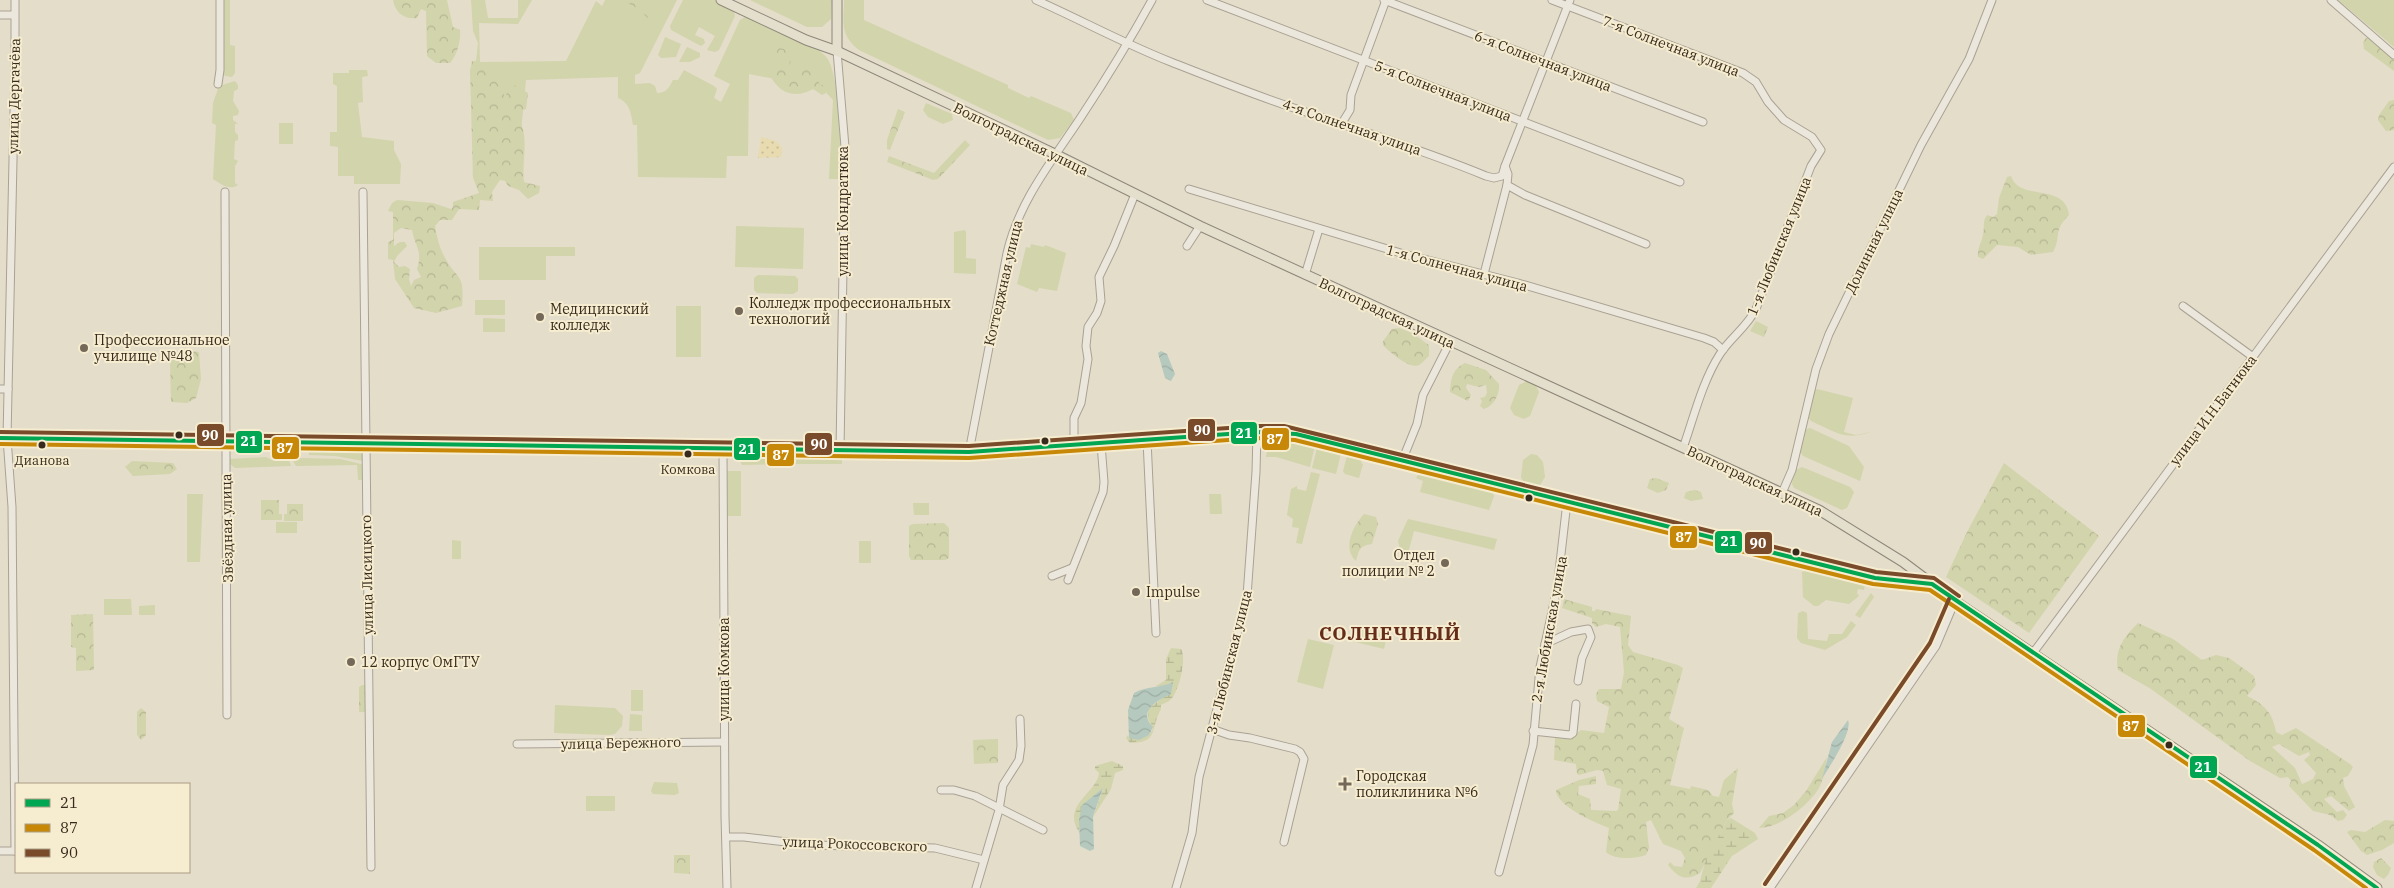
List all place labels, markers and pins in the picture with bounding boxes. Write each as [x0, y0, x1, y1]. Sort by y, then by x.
place label: Колледж профессиональных технологий [749, 294, 951, 328]
place label: Медицинский колледж [550, 300, 649, 334]
marker: Колледж профессиональных технологий [733, 305, 745, 317]
marker: Медицинский колледж [534, 311, 546, 323]
place label: Профессиональное училище №48 [94, 331, 229, 365]
marker: Профессиональное училище №48 [78, 342, 90, 354]
unlabelled marker [174, 430, 184, 440]
unlabelled marker [1040, 436, 1050, 446]
marker: Дианова [37, 440, 47, 450]
marker: Комкова [683, 449, 693, 459]
place label: Дианова [15, 452, 69, 469]
place label: Комкова [661, 461, 715, 478]
unlabelled marker [1524, 493, 1534, 503]
place label: Отдел полиции № 2 [1342, 546, 1435, 580]
unlabelled marker [1791, 547, 1801, 557]
marker: Отдел полиции № 2 [1439, 557, 1451, 569]
place label: Impulse [1146, 583, 1200, 601]
marker: Impulse [1130, 586, 1142, 598]
place label: 12 корпус ОмГТУ [361, 653, 481, 671]
marker: 12 корпус ОмГТУ [345, 656, 357, 668]
unlabelled marker [2164, 740, 2174, 750]
place label: Городская поликлиника №6 [1356, 767, 1478, 801]
marker: Городская поликлиника №6 [1338, 777, 1352, 791]

